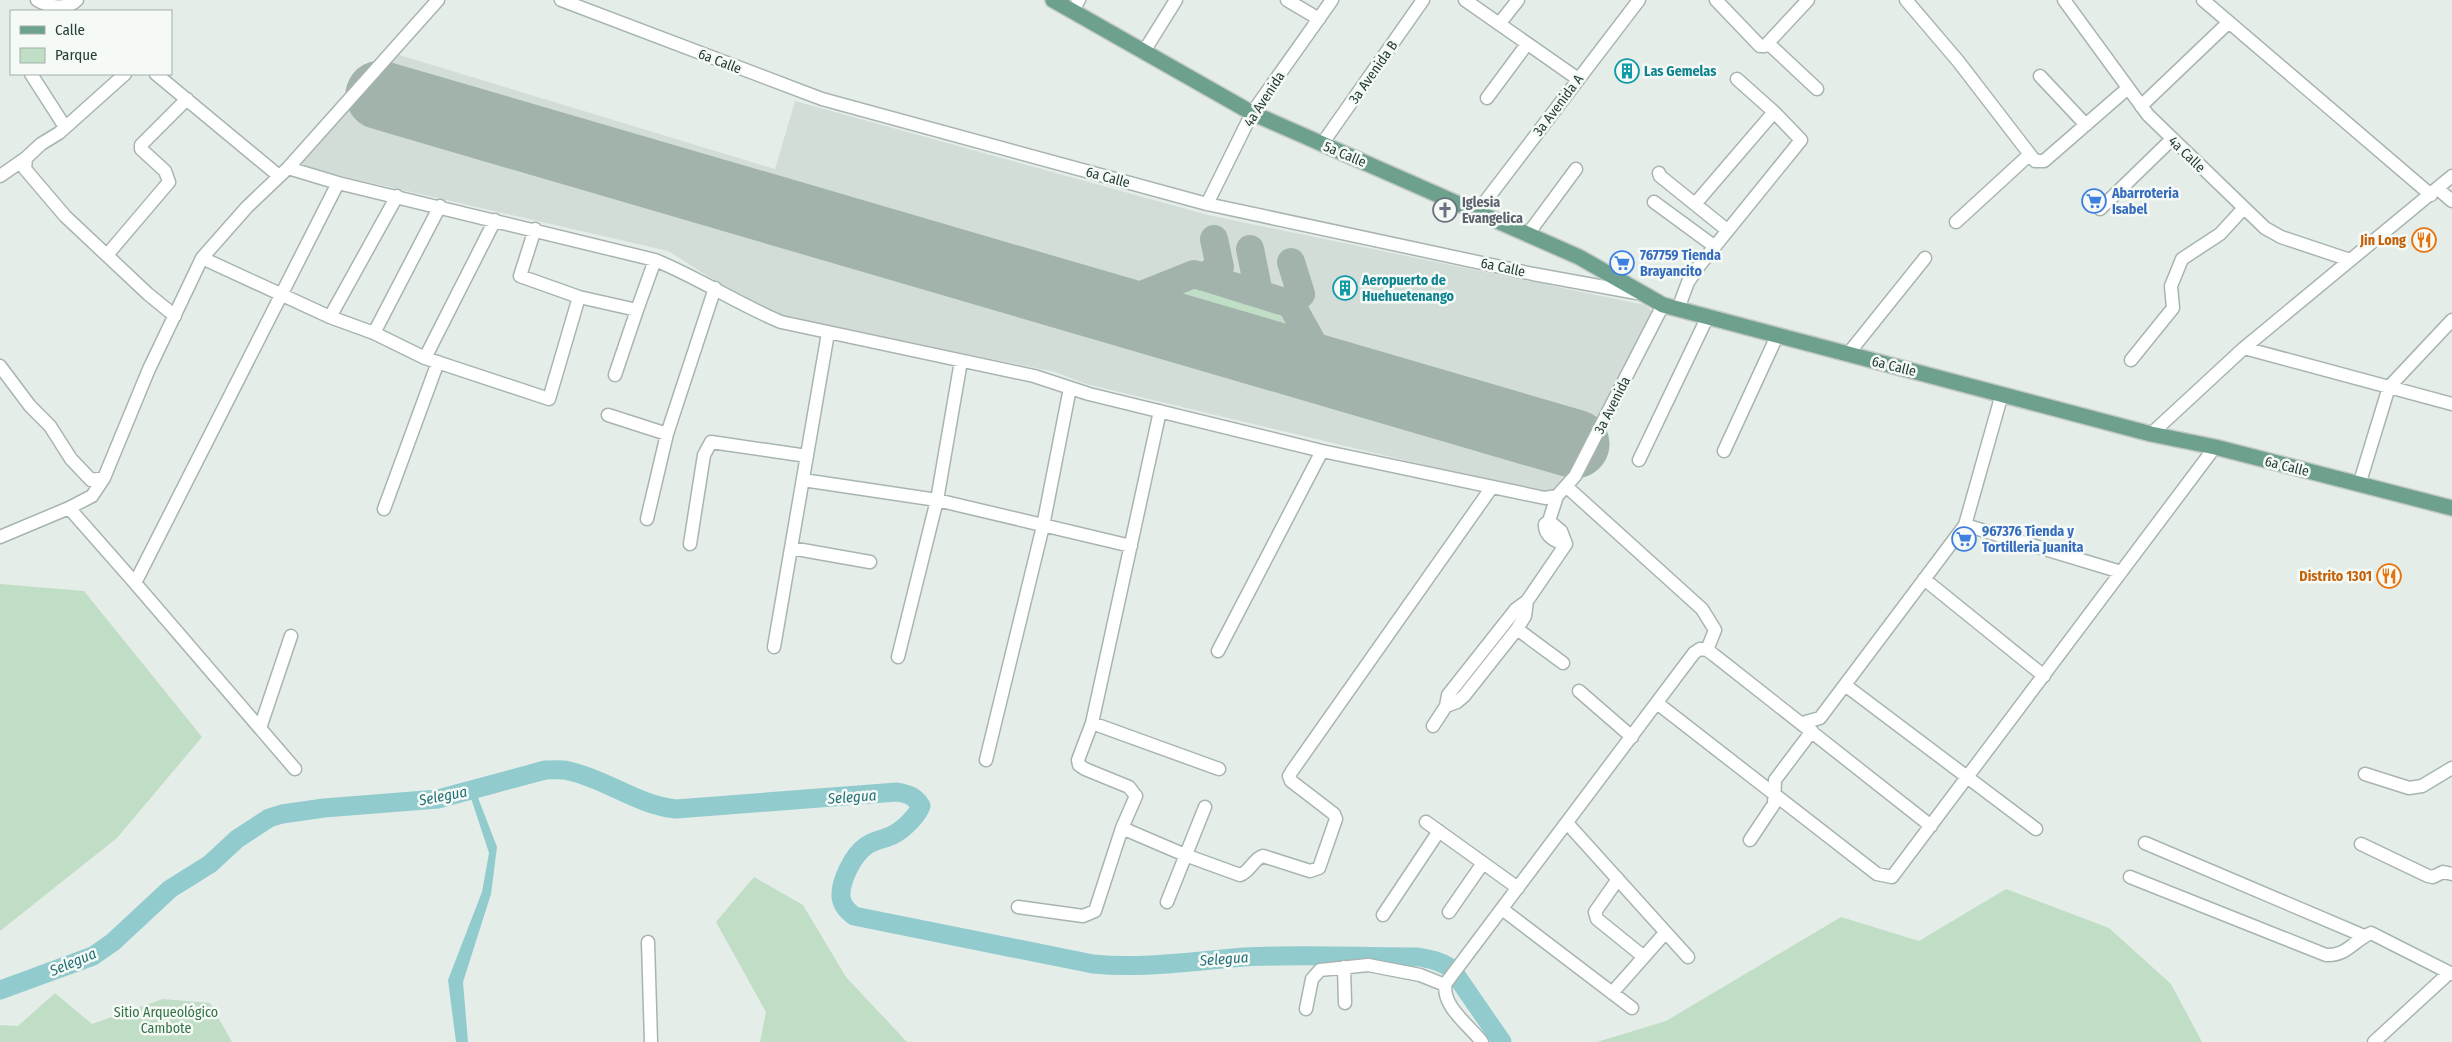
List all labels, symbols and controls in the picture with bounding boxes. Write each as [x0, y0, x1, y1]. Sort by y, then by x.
legend [10, 10, 172, 75]
text: Calle [55, 21, 85, 39]
street label: 3a Avenida B [1345, 37, 1402, 107]
street label: 6a Calle [696, 45, 744, 77]
text: Parque [55, 46, 98, 64]
building icon: Las Gemelas [1614, 58, 1640, 84]
place label: Las Gemelas [1644, 63, 1716, 80]
street label: 4a Avenida [1240, 68, 1289, 130]
street label: 3a Avenida A [1530, 71, 1587, 140]
street label: 4a Calle [2165, 133, 2209, 176]
street label: 5a Calle [1321, 138, 1369, 171]
street label: 6a Calle [1084, 163, 1132, 192]
place label: Abarroteria Isabel [2111, 185, 2179, 218]
supermarket icon: Abarroteria Isabel [2081, 188, 2107, 214]
place label: Iglesia Evangelica [1462, 194, 1523, 227]
church icon: Iglesia Evangelica [1432, 197, 1458, 223]
restaurant icon: Jin Long [2411, 227, 2437, 253]
place label: Jin Long [2359, 232, 2406, 249]
place label: 767759 Tienda Brayancito [1640, 247, 1721, 280]
supermarket icon: 767759 Tienda Brayancito [1609, 250, 1635, 276]
street label: 6a Calle [1479, 254, 1527, 281]
place label: Aeropuerto de Huehuetenango [1361, 272, 1455, 305]
building icon: Aeropuerto de Huehuetenango [1332, 275, 1358, 301]
street label: 6a Calle [1870, 353, 1918, 380]
street label: 3a Avenida [1591, 374, 1634, 437]
street label: 6a Calle [2263, 453, 2311, 480]
place label: 967376 Tienda y Tortilleria Juanita [1982, 523, 2084, 556]
supermarket icon: 967376 Tienda y Tortilleria Juanita [1951, 526, 1977, 552]
restaurant icon: Distrito 1301 [2376, 563, 2402, 589]
place label: Distrito 1301 [2299, 568, 2372, 585]
water label: Selegua [416, 782, 469, 810]
water label: Selegua [826, 786, 877, 808]
water label: Selegua [46, 944, 99, 980]
water label: Selegua [1198, 948, 1249, 970]
park label: Sitio Arqueológico Cambote [114, 1004, 218, 1037]

